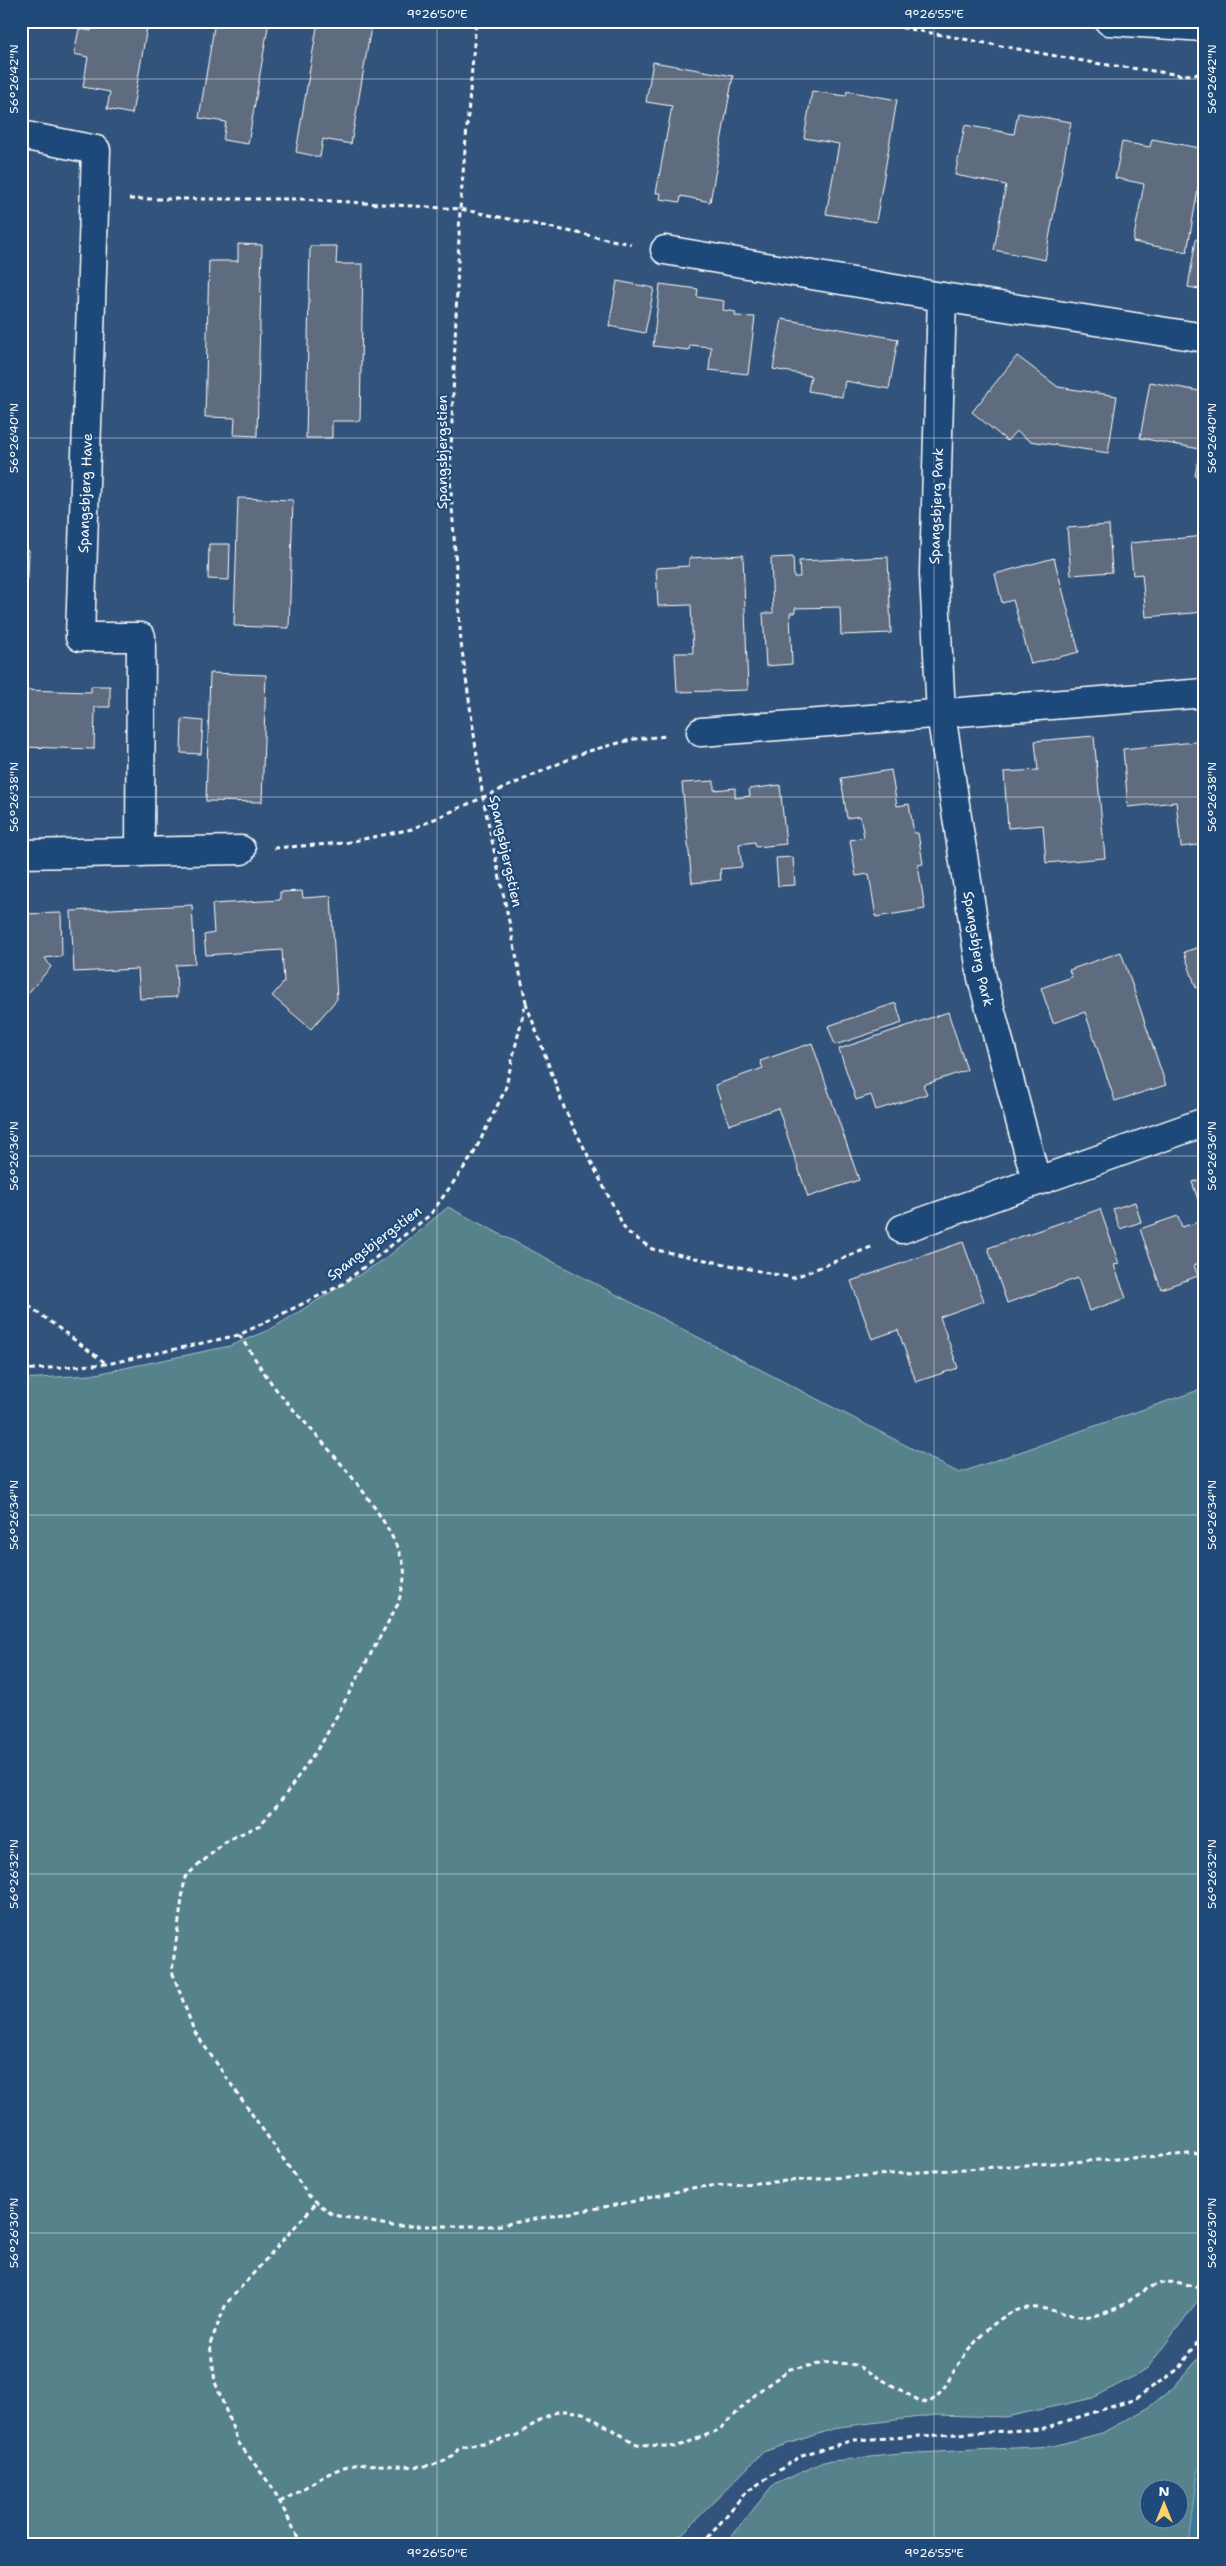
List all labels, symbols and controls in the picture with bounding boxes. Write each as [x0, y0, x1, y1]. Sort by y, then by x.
text: 9°26'50"E [406, 6, 468, 22]
text: 9°26'55"E [904, 6, 964, 22]
text: 56°26'42"N [6, 44, 22, 114]
text: 56°26'42"N [1204, 44, 1220, 114]
street label: Spangsbjergstien [433, 394, 451, 509]
text: 56°26'40"N [6, 403, 22, 473]
text: 56°26'40"N [1204, 403, 1220, 473]
street label: Spangsbjerg Have [74, 433, 96, 553]
street label: Spangsbjerg Park [925, 447, 947, 565]
text: 56°26'38"N [6, 762, 22, 832]
text: 56°26'38"N [1204, 762, 1220, 832]
street label: Spangsbjergstien [485, 793, 527, 909]
street label: Spangsbjerg Park [960, 890, 998, 1008]
text: 56°26'36"N [6, 1121, 22, 1191]
text: 56°26'36"N [1204, 1121, 1220, 1191]
street label: Spangsbjergstien [323, 1201, 425, 1285]
text: 56°26'34"N [6, 1480, 22, 1550]
text: 56°26'34"N [1204, 1480, 1220, 1550]
text: 56°26'32"N [6, 1839, 22, 1909]
text: 56°26'32"N [1204, 1839, 1220, 1909]
text: 56°26'30"N [6, 2198, 22, 2268]
text: 56°26'30"N [1204, 2198, 1220, 2268]
north arrow [1138, 2478, 1188, 2528]
text: N [1158, 2482, 1170, 2500]
text: 9°26'50"E [406, 2545, 468, 2561]
text: 9°26'55"E [904, 2545, 964, 2561]

